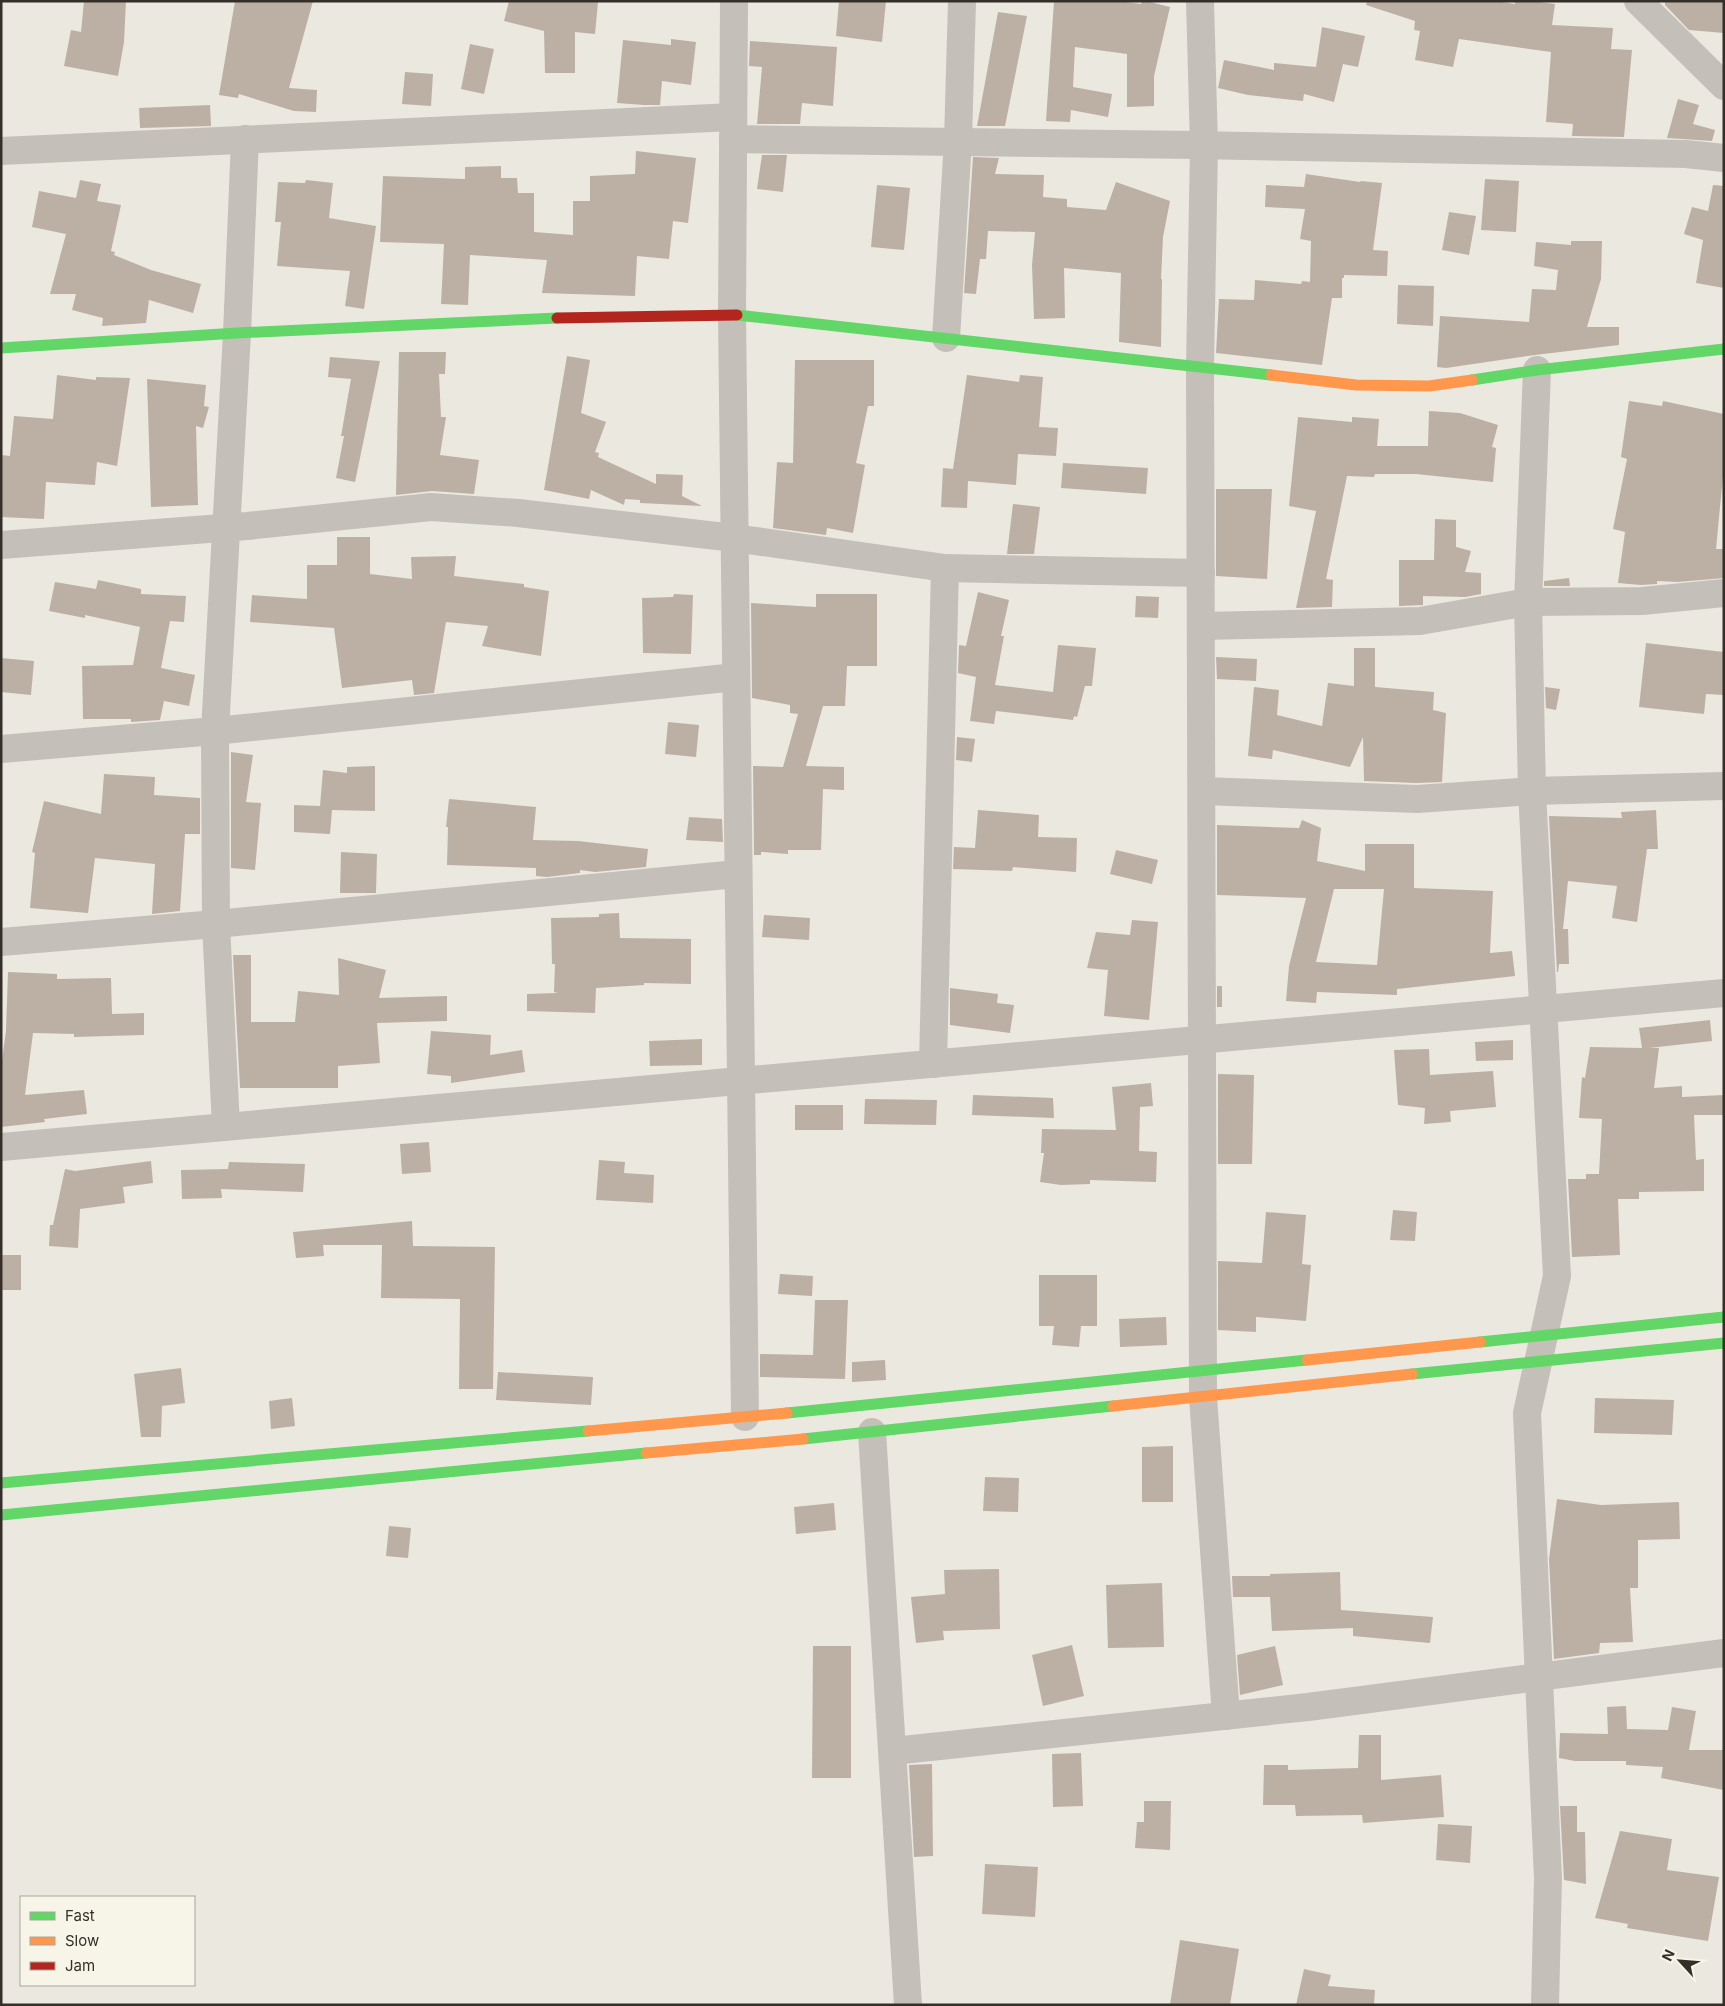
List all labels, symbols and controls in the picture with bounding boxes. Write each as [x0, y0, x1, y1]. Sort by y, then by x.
legend [20, 1896, 195, 1986]
text: Fast [65, 1906, 95, 1925]
text: Slow [65, 1931, 99, 1950]
north arrow [1655, 1936, 1705, 1986]
text: N [1658, 1947, 1678, 1964]
text: Jam [65, 1956, 95, 1975]

